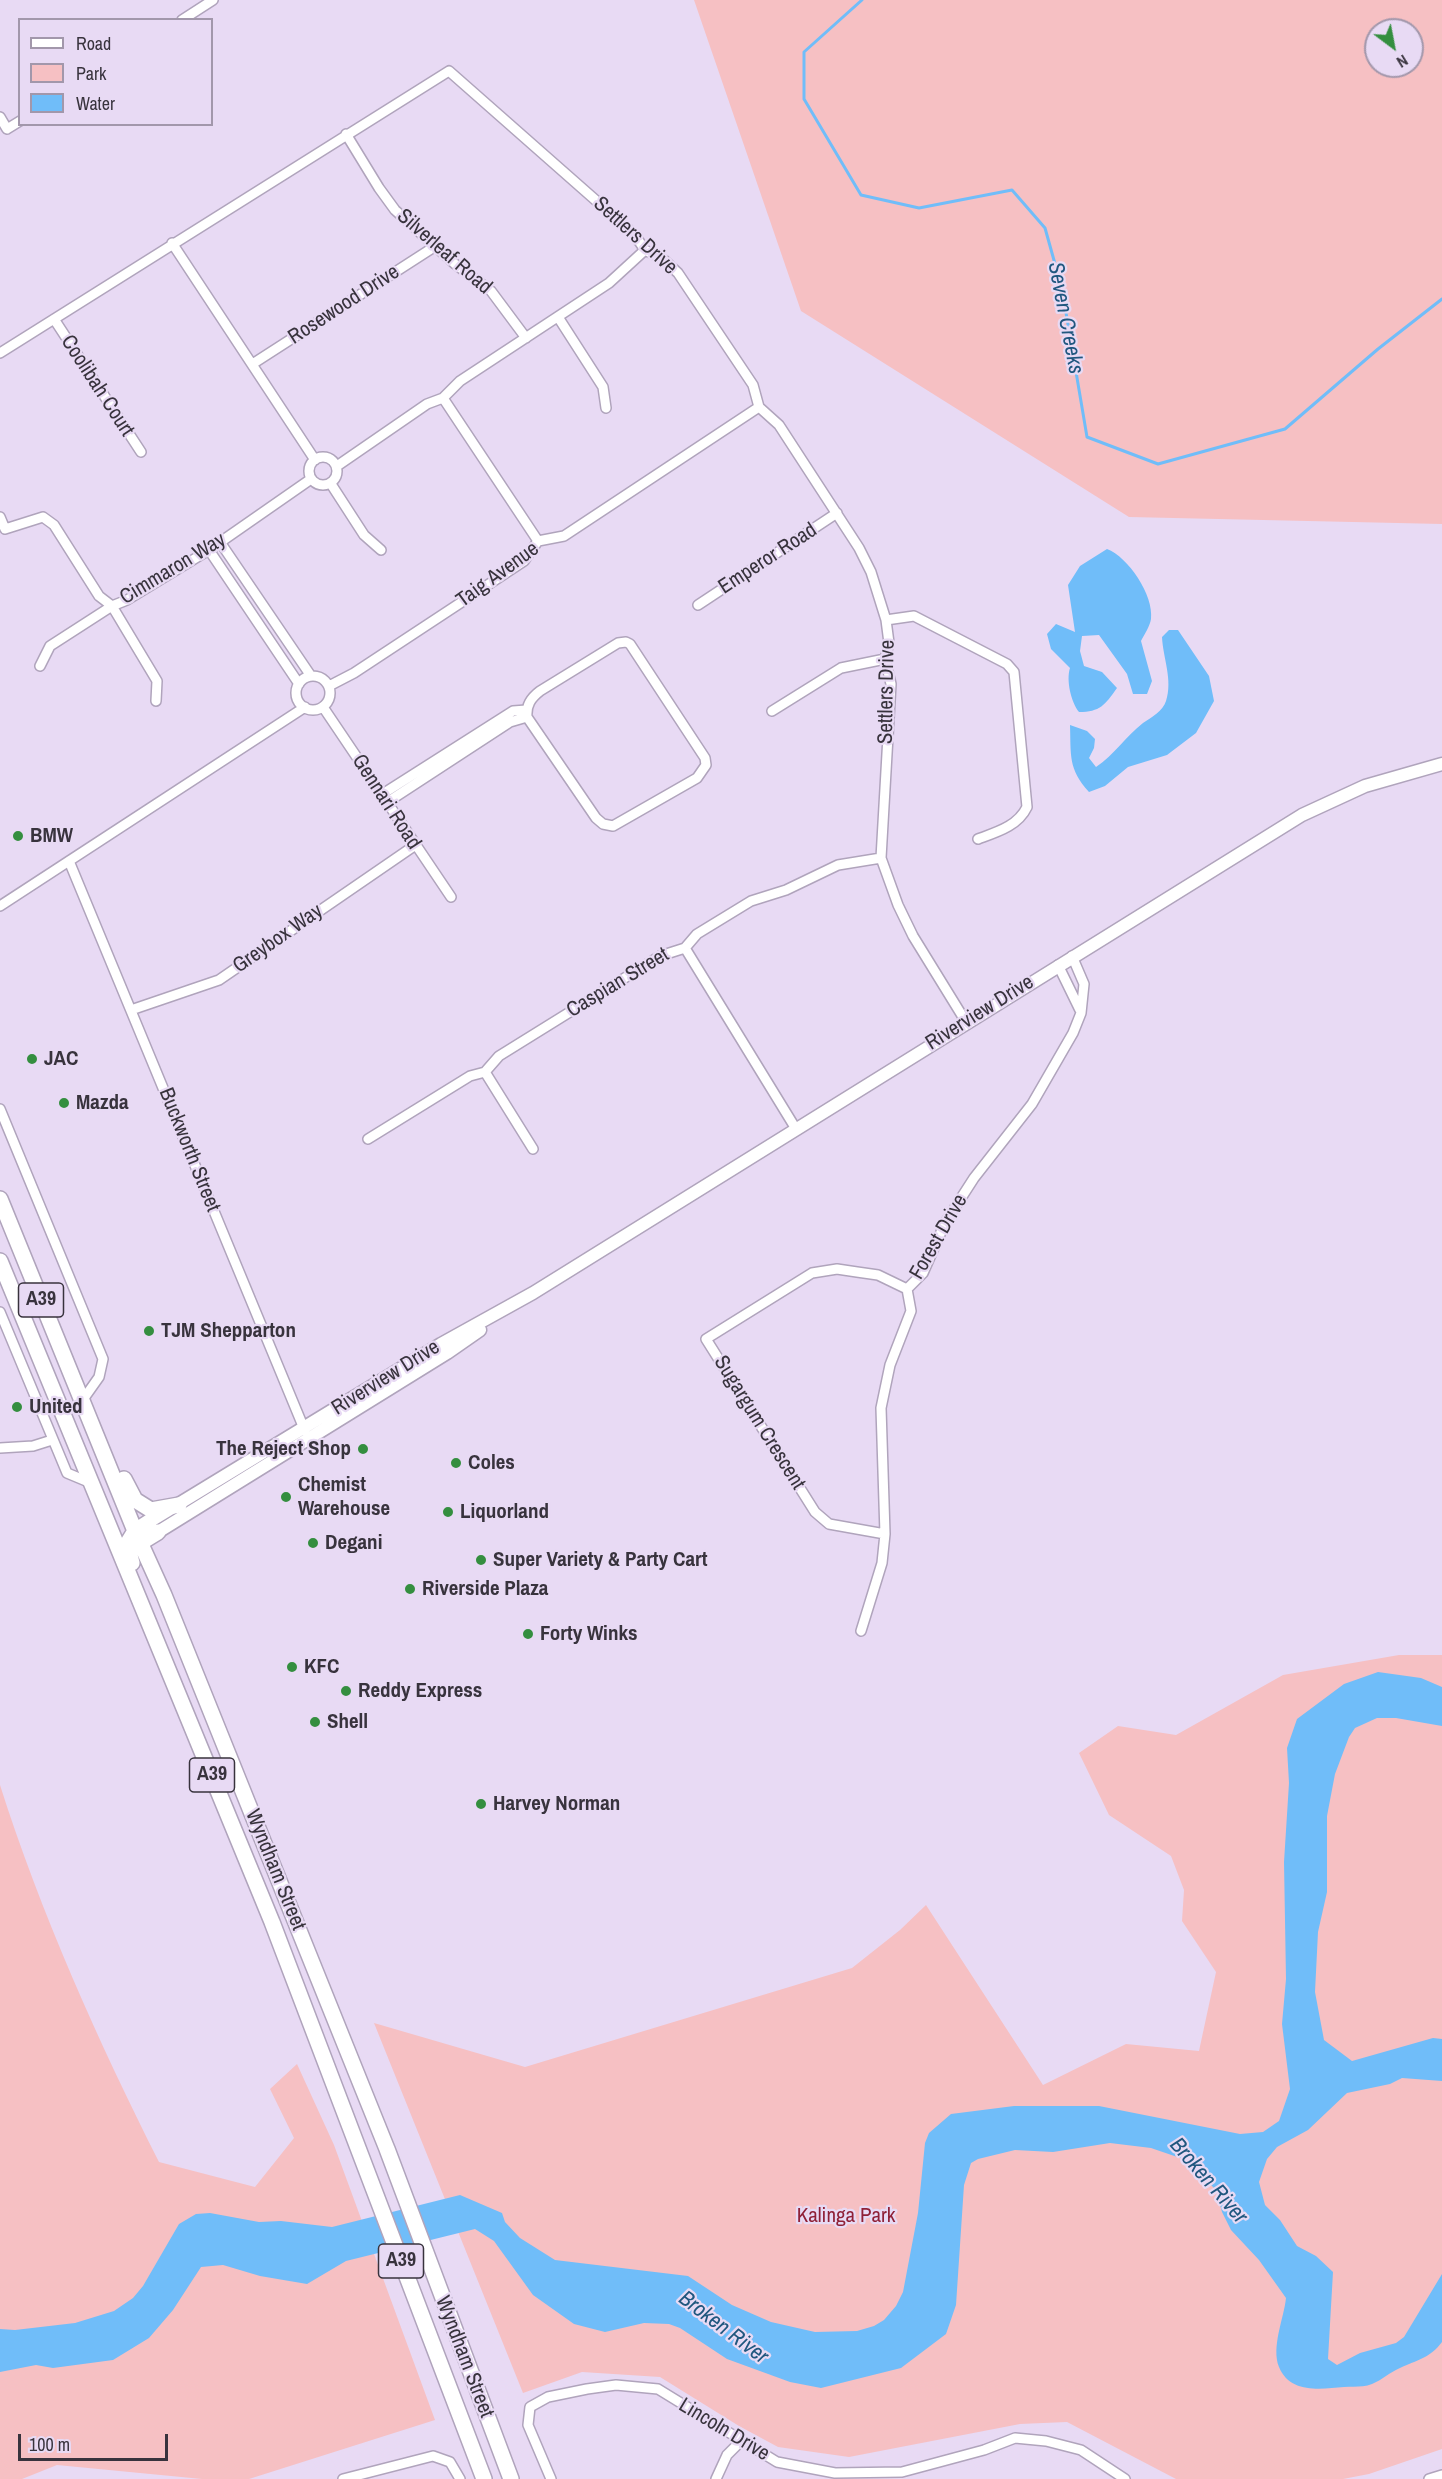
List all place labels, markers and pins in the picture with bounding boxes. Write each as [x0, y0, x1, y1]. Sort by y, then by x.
place label: BMW [30, 823, 73, 849]
marker: BMW [11, 829, 25, 843]
place label: JAC [44, 1046, 78, 1072]
marker: JAC [25, 1052, 39, 1066]
place label: Mazda [76, 1090, 129, 1116]
marker: Mazda [57, 1096, 71, 1110]
place label: TJM Shepparton [161, 1318, 296, 1344]
marker: TJM Shepparton [142, 1324, 156, 1338]
place label: United [29, 1394, 83, 1420]
marker: United [10, 1400, 24, 1414]
place label: The Reject Shop [216, 1436, 351, 1462]
marker: The Reject Shop [356, 1442, 370, 1456]
place label: Coles [468, 1450, 515, 1476]
marker: Coles [449, 1456, 463, 1470]
place label: Chemist Warehouse [298, 1472, 390, 1522]
marker: Chemist Warehouse [279, 1490, 293, 1504]
place label: Liquorland [460, 1499, 549, 1525]
marker: Liquorland [441, 1505, 455, 1519]
place label: Degani [325, 1530, 382, 1556]
marker: Degani [306, 1536, 320, 1550]
place label: Super Variety & Party Cart [493, 1547, 707, 1573]
marker: Super Variety & Party Cart [474, 1553, 488, 1567]
place label: Riverside Plaza [422, 1576, 548, 1602]
marker: Riverside Plaza [403, 1582, 417, 1596]
place label: Forty Winks [540, 1621, 638, 1647]
marker: Forty Winks [521, 1627, 535, 1641]
place label: KFC [304, 1654, 339, 1680]
marker: KFC [285, 1660, 299, 1674]
place label: Reddy Express [358, 1678, 482, 1704]
marker: Reddy Express [339, 1684, 353, 1698]
place label: Shell [327, 1709, 368, 1735]
marker: Shell [308, 1715, 322, 1729]
place label: Harvey Norman [493, 1791, 620, 1817]
marker: Harvey Norman [474, 1797, 488, 1811]

